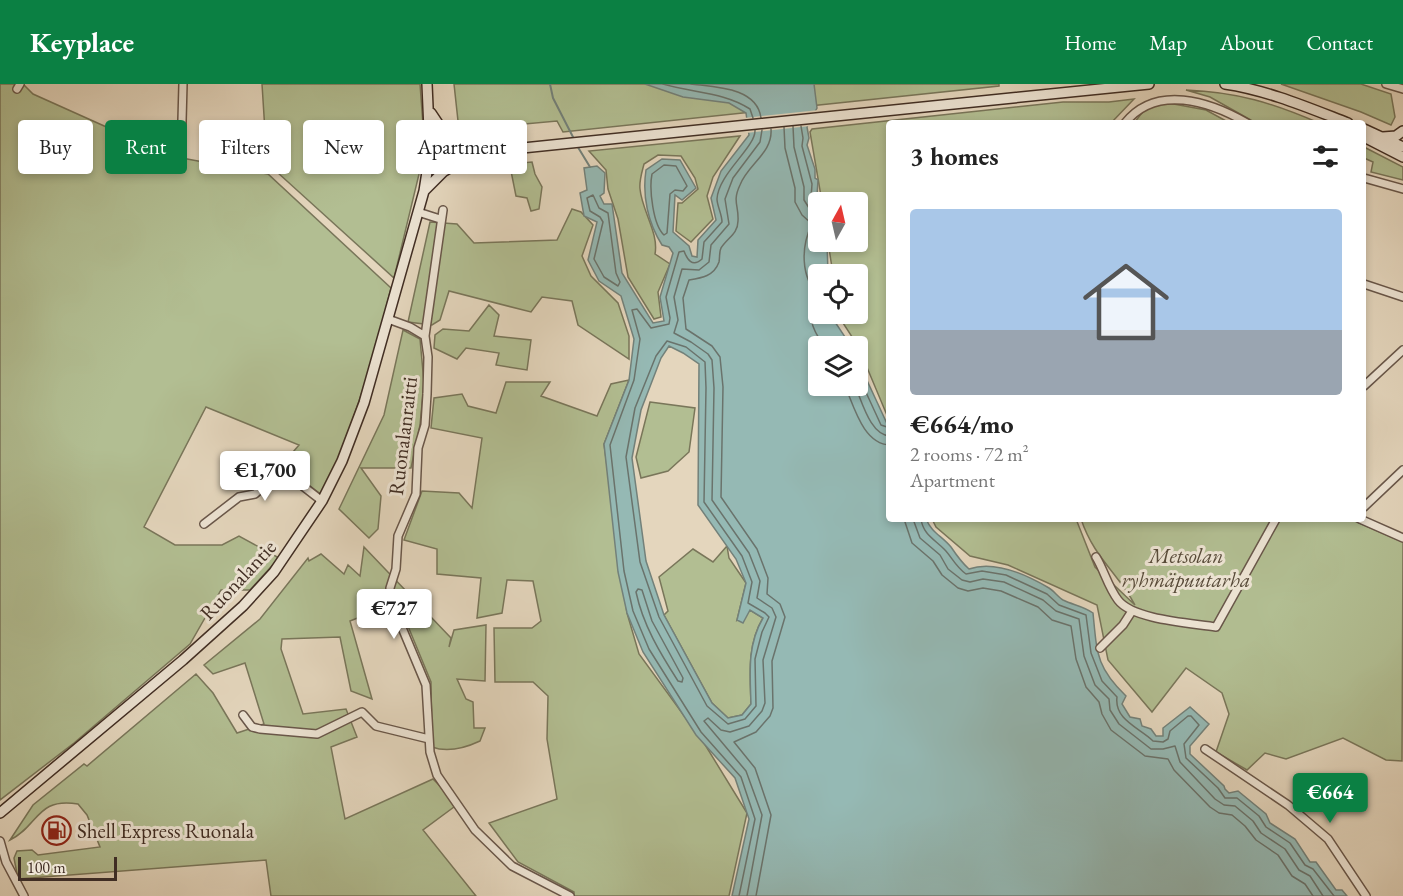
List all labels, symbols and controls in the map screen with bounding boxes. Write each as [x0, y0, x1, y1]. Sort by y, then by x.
text: Keyplace [30, 24, 134, 60]
text: Home [1064, 29, 1116, 56]
text: Map [1149, 29, 1187, 56]
text: About [1220, 29, 1273, 56]
text: Contact [1306, 29, 1373, 56]
chip: Buy [18, 120, 93, 174]
chip: Rent [105, 120, 187, 174]
chip: Filters [199, 120, 291, 174]
chip: New [303, 120, 384, 174]
chip: Apartment [396, 120, 527, 174]
text: 3 homes [910, 139, 999, 173]
icon: filters [1309, 140, 1342, 173]
north arrow [808, 192, 868, 252]
map controls [808, 192, 868, 396]
icon: home [1072, 248, 1180, 356]
button: locate [808, 264, 868, 324]
button: layers [808, 336, 868, 396]
street label: Ruonalanraitti [382, 375, 423, 497]
text: €664/mo [910, 407, 1013, 441]
text: 2 rooms · 72 m² [910, 441, 1029, 467]
pin: €1,700 [216, 451, 314, 502]
text: €1,700 [234, 457, 296, 483]
text: Apartment [910, 467, 995, 493]
street label: Ruonalantie [194, 534, 282, 626]
park label: Metsolan ryhmäpuutarha [1122, 542, 1250, 593]
pin: €727 [358, 589, 430, 640]
text: €727 [371, 595, 417, 621]
pin: €664 [1294, 773, 1366, 824]
text: €664 [1307, 779, 1353, 805]
fuel station icon: Shell Express Ruonala [40, 815, 72, 847]
place label: Shell Express Ruonala [77, 817, 255, 844]
scale bar [18, 854, 117, 882]
text: 100 m [27, 857, 66, 878]

